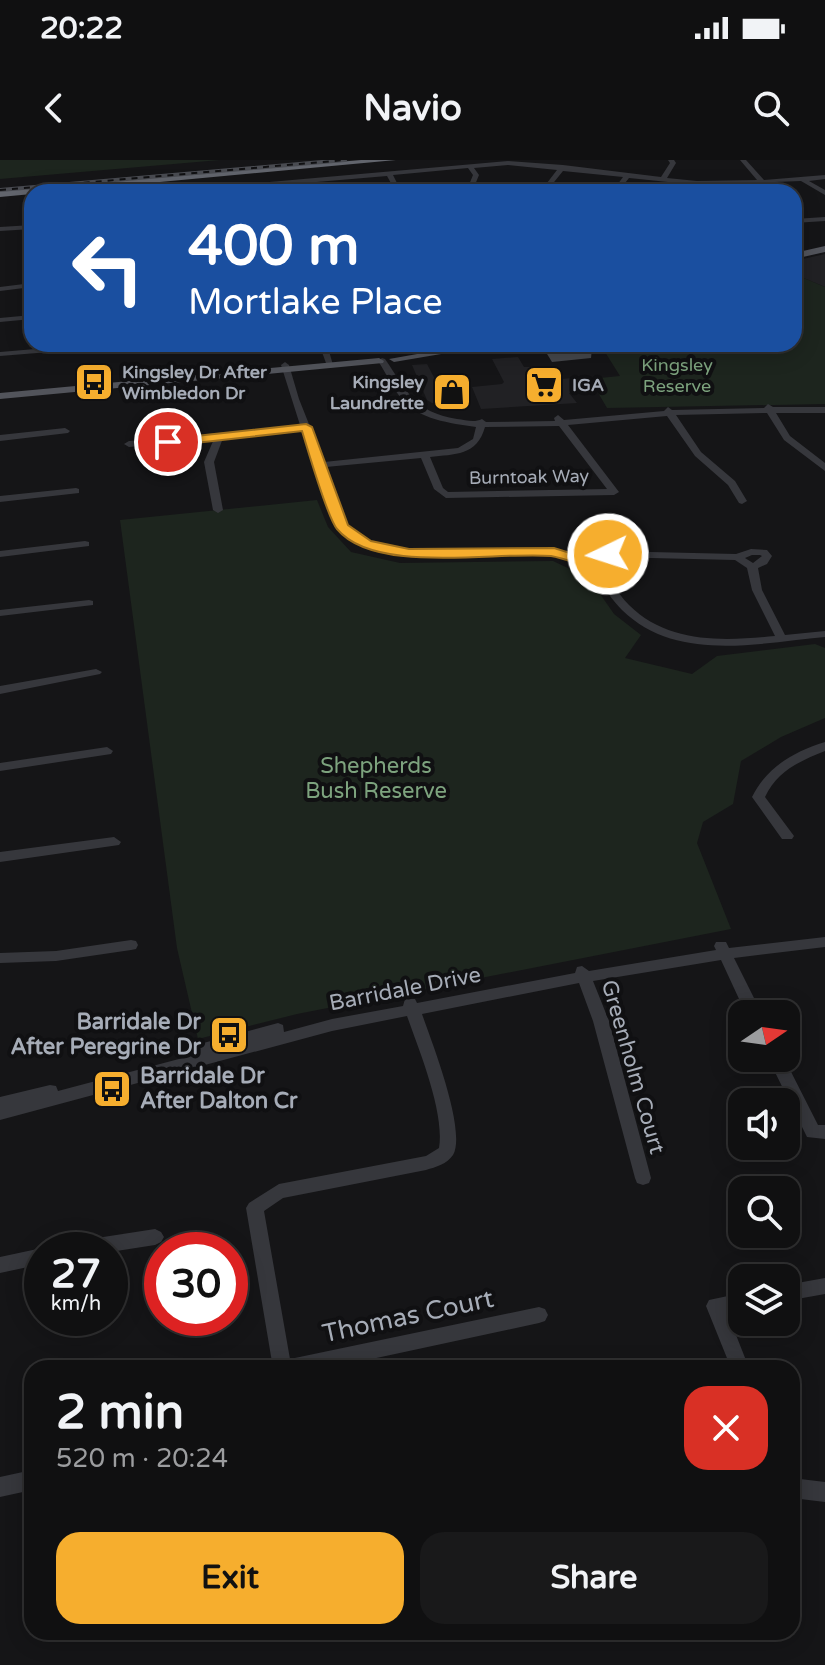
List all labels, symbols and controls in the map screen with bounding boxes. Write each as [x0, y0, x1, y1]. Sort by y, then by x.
text: 20:22 [40, 10, 123, 47]
icon: back [32, 86, 76, 130]
icon: search [749, 86, 793, 130]
text: Navio [363, 87, 462, 130]
text: 400 m [188, 213, 359, 280]
icon: left [56, 216, 160, 320]
text: Mortlake Place [188, 281, 443, 324]
park label: Kingsley Reserve [641, 354, 713, 397]
bus stop icon: Kingsley Dr After Wimbledon Dr [73, 361, 115, 403]
place label: Kingsley Dr After Wimbledon Dr [122, 361, 268, 404]
supermarket icon: IGA [523, 364, 565, 406]
place label: Kingsley Laundrette [330, 371, 424, 414]
shop icon: Kingsley Laundrette [431, 371, 473, 413]
place label: IGA [572, 374, 604, 396]
pin [134, 408, 202, 476]
icon: arrive [146, 420, 190, 464]
street label: Burntoak Way [469, 465, 590, 489]
position arrow [566, 512, 650, 596]
park label: Shepherds Bush Reserve [305, 753, 447, 804]
street label: Barridale Drive [327, 962, 483, 1016]
street label: Greenholm Court [596, 977, 670, 1157]
north arrow [728, 1000, 800, 1072]
map controls [728, 1000, 800, 1336]
place label: Barridale Dr After Peregrine Dr [10, 1009, 202, 1060]
bus stop icon: Barridale Dr After Peregrine Dr [208, 1014, 250, 1056]
place label: Barridale Dr After Dalton Cr [140, 1063, 298, 1114]
bus stop icon: Barridale Dr After Dalton Cr [91, 1068, 133, 1110]
button: sound [728, 1088, 800, 1160]
button: search [728, 1176, 800, 1248]
speed limit sign: 30 [144, 1232, 248, 1336]
text: 27 [51, 1250, 101, 1298]
button: layers [728, 1264, 800, 1336]
street label: Thomas Court [320, 1283, 496, 1349]
text: km/h [51, 1292, 101, 1316]
text: 2 min [56, 1384, 184, 1442]
button: close [684, 1386, 768, 1470]
text: 520 m · 20:24 [56, 1443, 228, 1474]
button: Exit [56, 1532, 404, 1624]
button: Share [420, 1532, 768, 1624]

